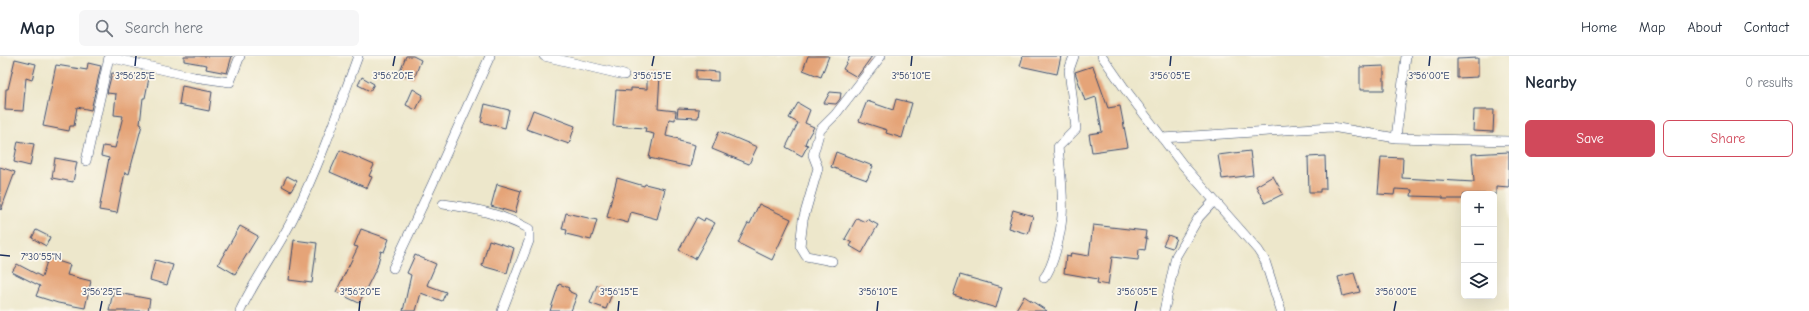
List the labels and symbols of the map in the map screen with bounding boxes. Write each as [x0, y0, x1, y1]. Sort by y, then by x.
text: 3°56'25"E [115, 70, 155, 82]
text: 3°56'20"E [373, 70, 413, 82]
text: 3°56'15"E [633, 70, 671, 82]
text: 3°56'10"E [891, 70, 931, 82]
text: 3°56'05"E [1150, 70, 1190, 82]
text: 3°56'00"E [1408, 70, 1450, 82]
text: 7°30'55"N [21, 251, 61, 263]
text: 3°56'25"E [82, 286, 122, 298]
text: 3°56'20"E [340, 286, 380, 298]
text: 3°56'15"E [600, 286, 638, 298]
text: 3°56'10"E [858, 286, 898, 298]
text: 3°56'05"E [1117, 286, 1157, 298]
text: 3°56'00"E [1375, 286, 1417, 298]

